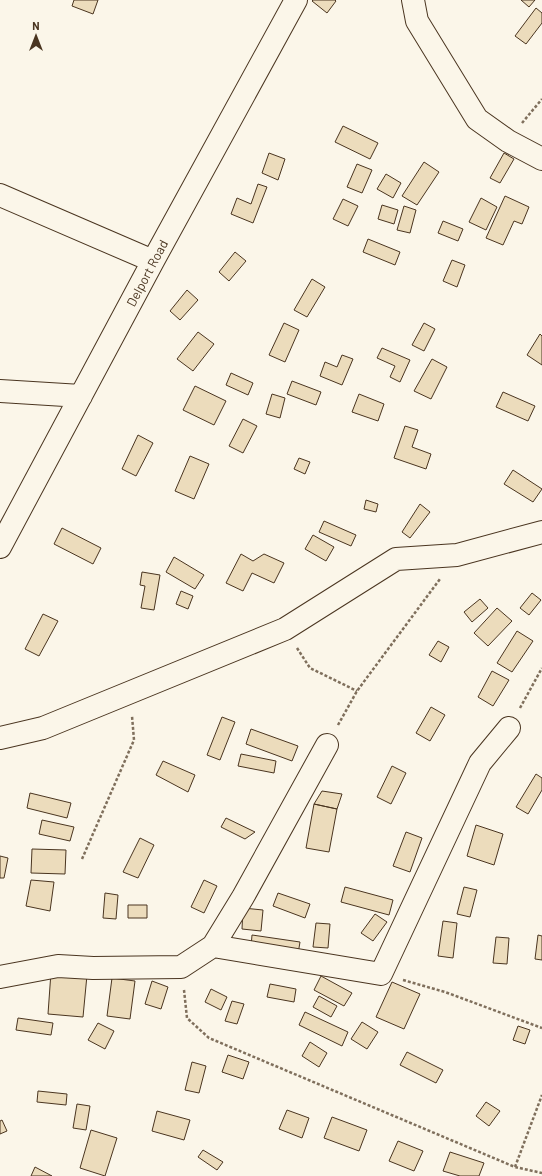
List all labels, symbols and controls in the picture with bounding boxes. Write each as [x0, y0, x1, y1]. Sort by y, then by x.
north arrow [16, 16, 56, 56]
text: N [32, 19, 40, 32]
street label: Delport Road [123, 237, 171, 309]

